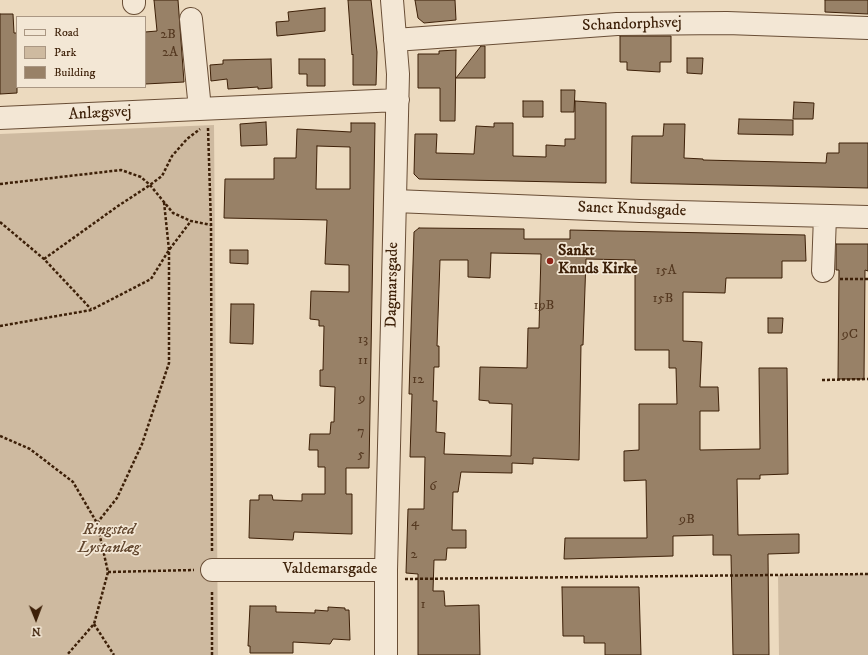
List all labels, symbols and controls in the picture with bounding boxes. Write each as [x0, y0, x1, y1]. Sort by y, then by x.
street label: Schandorphsvej [582, 14, 682, 36]
legend [16, 16, 146, 88]
text: Road [54, 25, 79, 40]
house number: 2B [160, 27, 176, 43]
text: Park [54, 45, 76, 60]
house number: 2A [162, 45, 178, 61]
text: Building [54, 65, 95, 80]
street label: Anlægsvej [68, 103, 132, 125]
street label: Sanct Knudsgade [577, 199, 687, 221]
street label: Dagmarsgade [383, 242, 403, 328]
place label: Sankt Knuds Kirke [558, 242, 638, 280]
marker: Sankt Knuds Kirke [545, 256, 555, 266]
house number: 15A [656, 263, 676, 279]
house number: 15B [653, 291, 673, 307]
house number: 19B [534, 298, 554, 314]
house number: 9C [842, 327, 858, 343]
house number: 13 [358, 332, 368, 348]
house number: 11 [358, 353, 368, 369]
house number: 12 [412, 372, 424, 388]
house number: 9 [359, 391, 365, 407]
house number: 7 [357, 424, 365, 440]
house number: 5 [358, 447, 364, 463]
house number: 6 [429, 479, 437, 495]
house number: 9B [679, 512, 695, 528]
house number: 4 [411, 515, 419, 531]
park label: Ringsted Lystanlæg [78, 521, 140, 559]
house number: 2 [411, 547, 417, 563]
street label: Valdemarsgade [283, 560, 377, 580]
house number: 1 [420, 597, 426, 613]
north arrow [16, 599, 56, 639]
text: N [32, 624, 41, 638]

